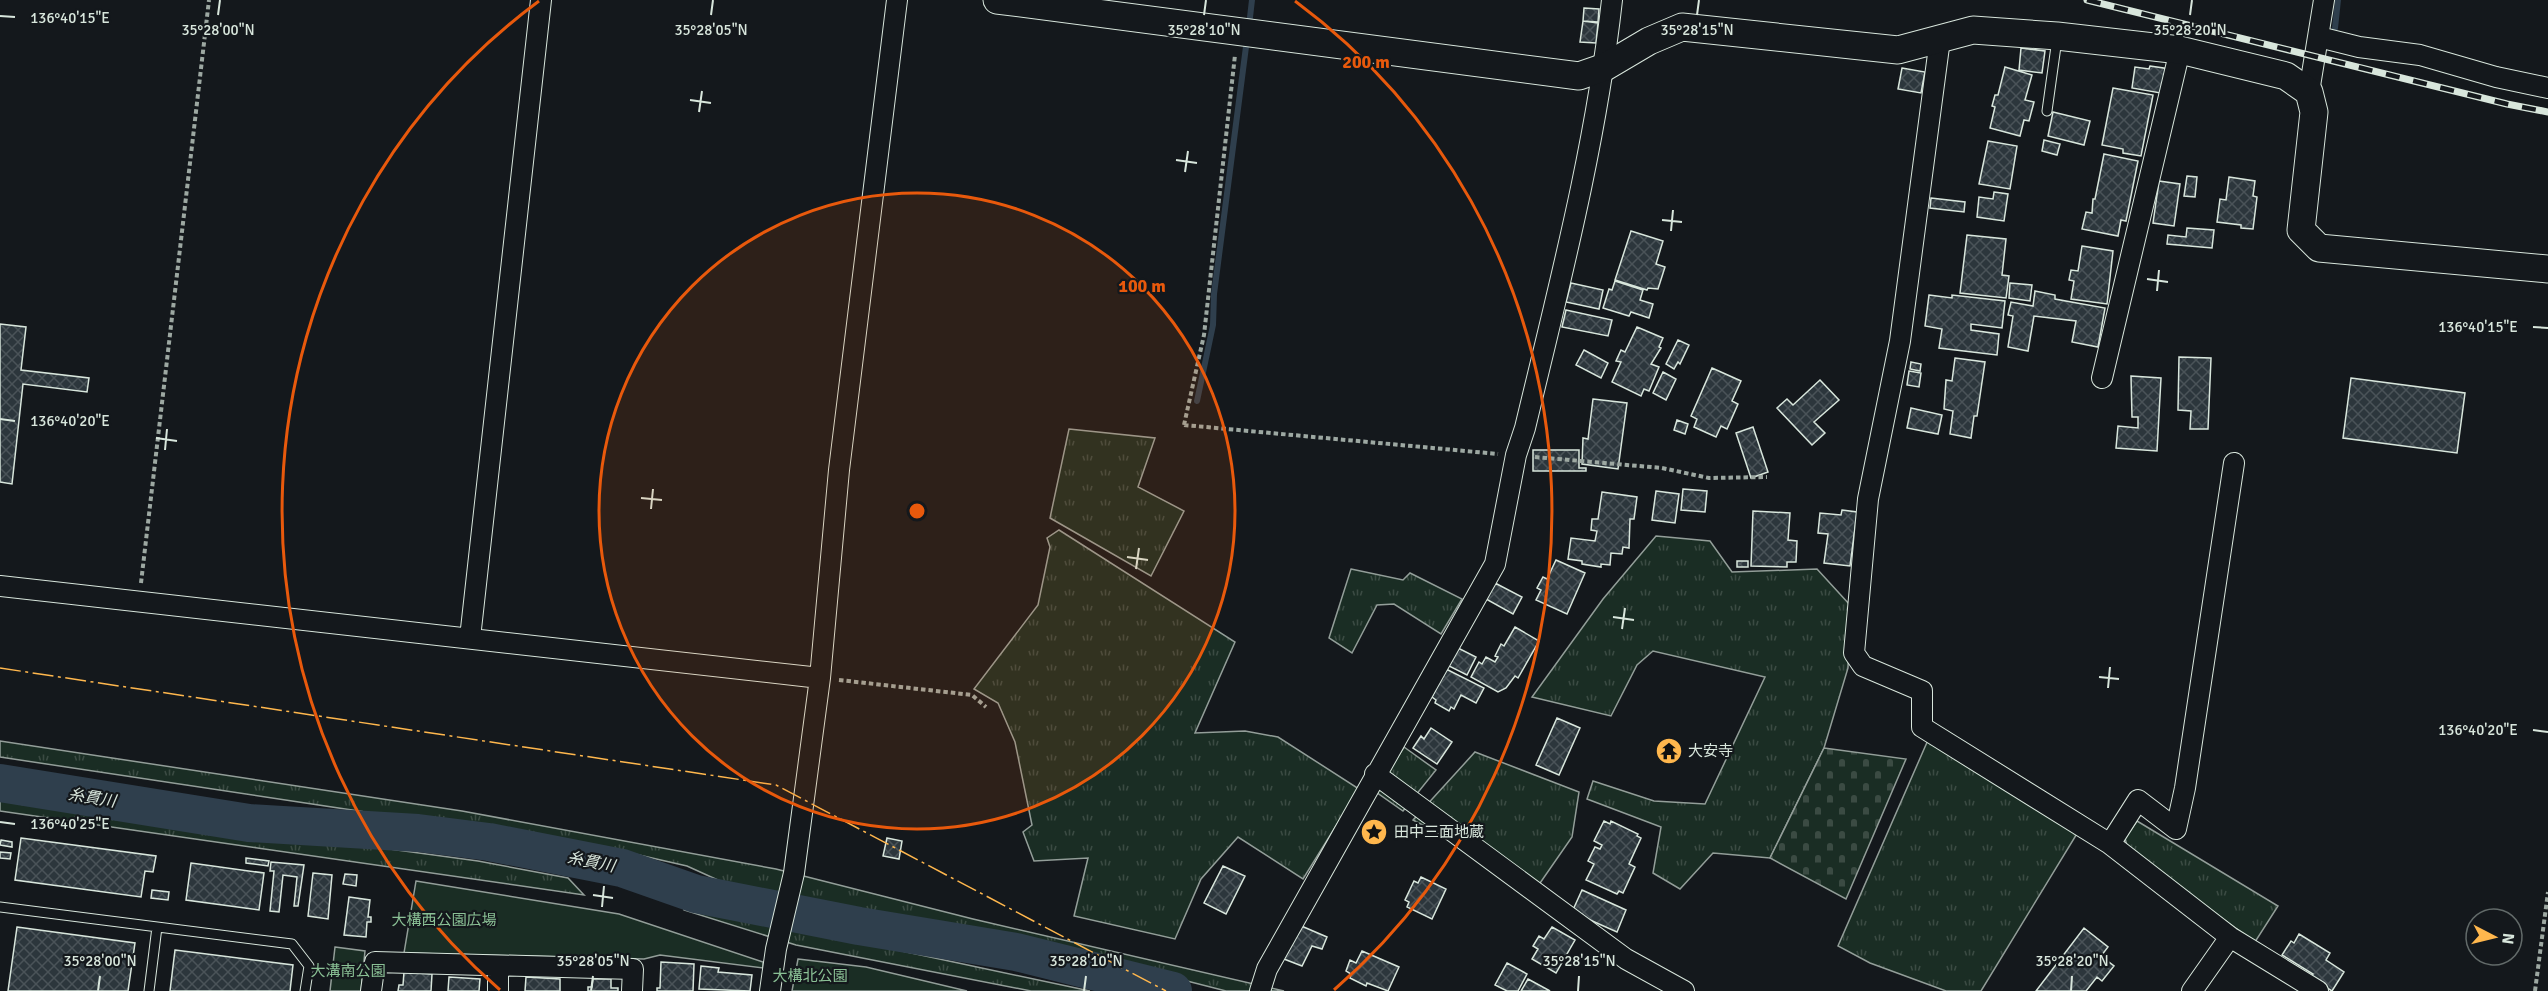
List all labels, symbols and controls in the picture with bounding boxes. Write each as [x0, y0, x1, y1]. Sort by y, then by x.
text: 136°40'15"E [30, 9, 110, 27]
text: 35°28'00"N [181, 21, 255, 39]
text: 35°28'05"N [674, 21, 748, 39]
text: 35°28'10"N [1167, 21, 1241, 39]
text: 35°28'15"N [1660, 21, 1734, 39]
text: 35°28'20"N [2153, 21, 2227, 39]
text: 200 m [1342, 51, 1390, 73]
text: 100 m [1118, 275, 1166, 297]
text: 136°40'15"E [2438, 318, 2518, 336]
text: 136°40'20"E [30, 412, 110, 430]
centre of rings [907, 501, 927, 521]
text: 136°40'20"E [2438, 721, 2518, 739]
temple icon: 大安寺 [1654, 736, 1684, 766]
place label: 大安寺 [1688, 742, 1733, 760]
water label: 糸貫川 [67, 784, 119, 812]
text: 136°40'25"E [30, 815, 110, 833]
place icon: 田中三面地蔵 [1359, 817, 1389, 847]
place label: 田中三面地蔵 [1394, 823, 1484, 841]
water label: 糸貫川 [566, 848, 618, 877]
north arrow [2464, 907, 2524, 967]
park label: 大構西公園広場 [391, 911, 497, 929]
text: N [2497, 932, 2518, 945]
text: 35°28'00"N [63, 952, 137, 970]
text: 35°28'05"N [556, 952, 630, 970]
text: 35°28'10"N [1049, 952, 1123, 970]
text: 35°28'15"N [1542, 952, 1616, 970]
text: 35°28'20"N [2035, 952, 2109, 970]
park label: 大溝南公園 [310, 962, 386, 980]
park label: 大構北公園 [772, 967, 848, 985]

